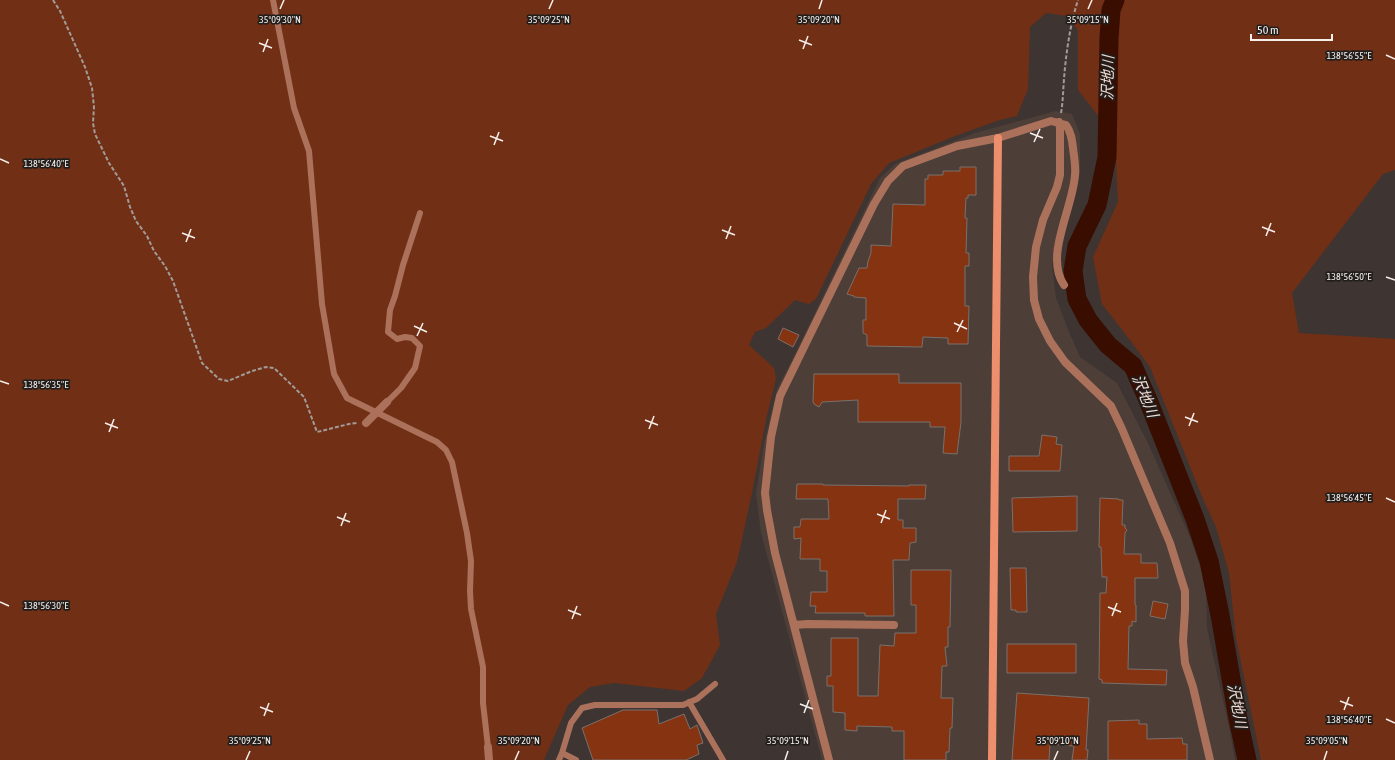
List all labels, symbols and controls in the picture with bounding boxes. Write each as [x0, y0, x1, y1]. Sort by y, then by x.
text: 35°09'30"N [259, 14, 301, 25]
text: 35°09'25"N [528, 14, 570, 25]
text: 35°09'20"N [798, 14, 840, 25]
text: 35°09'15"N [1067, 14, 1109, 25]
scale bar [1251, 16, 1332, 42]
text: 50 m [1257, 23, 1279, 37]
text: 138°56'55"E [1327, 50, 1372, 61]
water label: 沢地川 [1099, 53, 1116, 101]
text: 138°56'40"E [24, 158, 69, 169]
text: 138°56'50"E [1327, 271, 1372, 282]
water label: 沢地川 [1129, 372, 1163, 422]
text: 138°56'35"E [24, 379, 69, 390]
text: 138°56'45"E [1327, 492, 1372, 503]
text: 138°56'30"E [24, 600, 69, 611]
water label: 沢地川 [1225, 682, 1251, 732]
text: 138°56'40"E [1327, 714, 1372, 725]
text: 35°09'25"N [229, 735, 271, 746]
text: 35°09'20"N [498, 735, 540, 746]
text: 35°09'15"N [767, 735, 809, 746]
text: 35°09'10"N [1037, 735, 1079, 746]
text: 35°09'05"N [1306, 735, 1348, 746]

